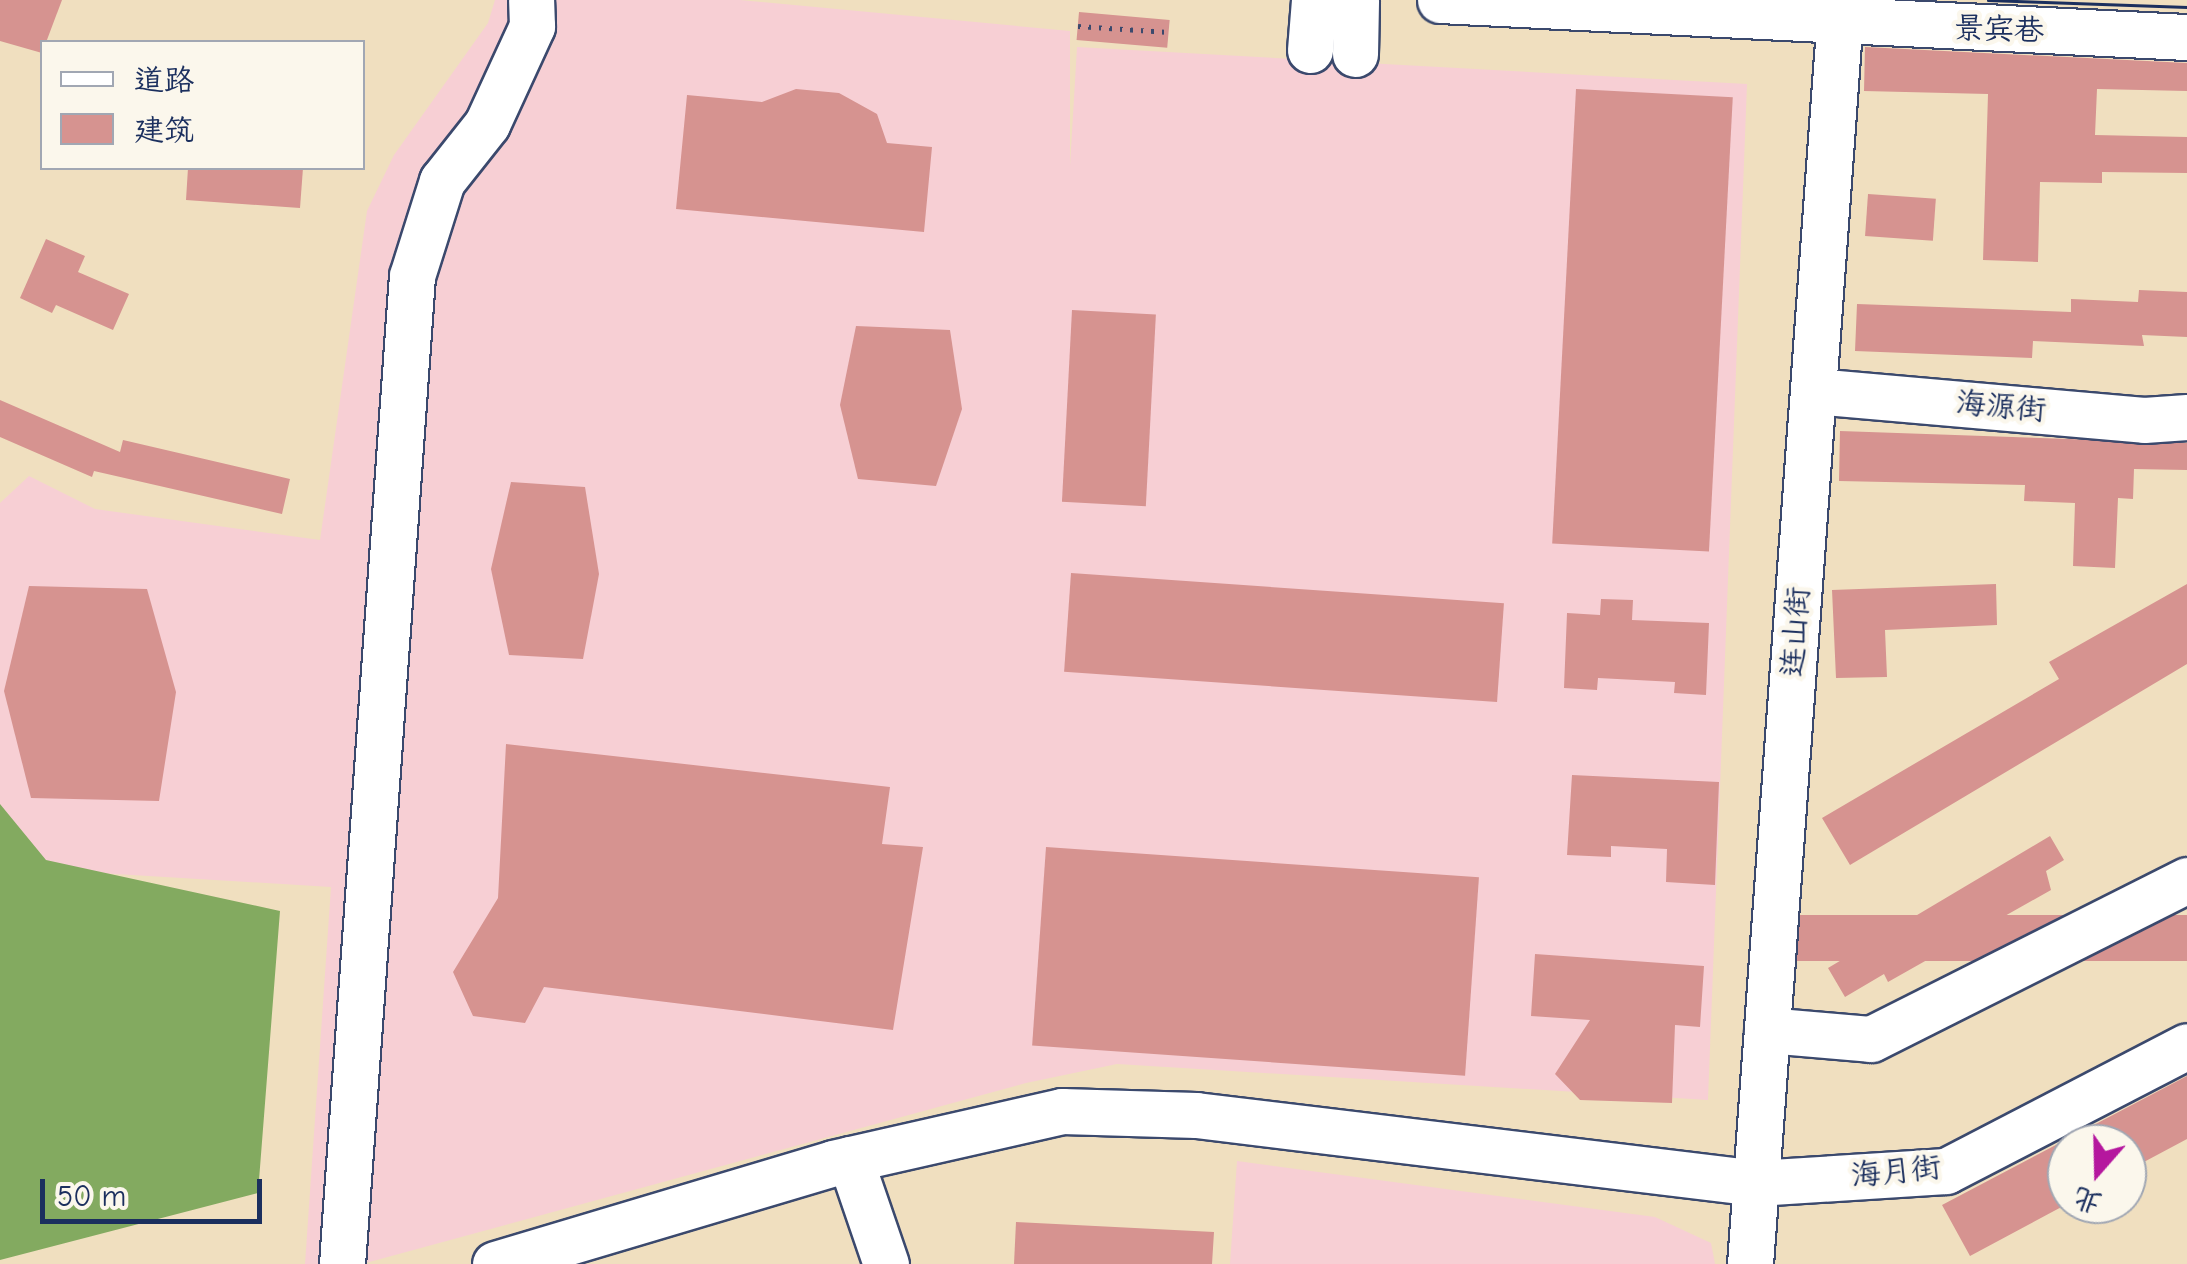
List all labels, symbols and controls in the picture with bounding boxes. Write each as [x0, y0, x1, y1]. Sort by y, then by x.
street label: 景宾巷 [1953, 10, 2045, 50]
legend [40, 40, 365, 170]
text: 道路 [134, 63, 194, 98]
text: 建筑 [134, 113, 194, 148]
street label: 海源街 [1955, 385, 2047, 429]
street label: 连山街 [1775, 586, 1817, 678]
north arrow [2047, 1124, 2147, 1224]
street label: 海月街 [1849, 1149, 1943, 1195]
scale bar [45, 1159, 268, 1221]
text: 50 m [57, 1179, 126, 1214]
text: 北 [2069, 1180, 2106, 1220]

